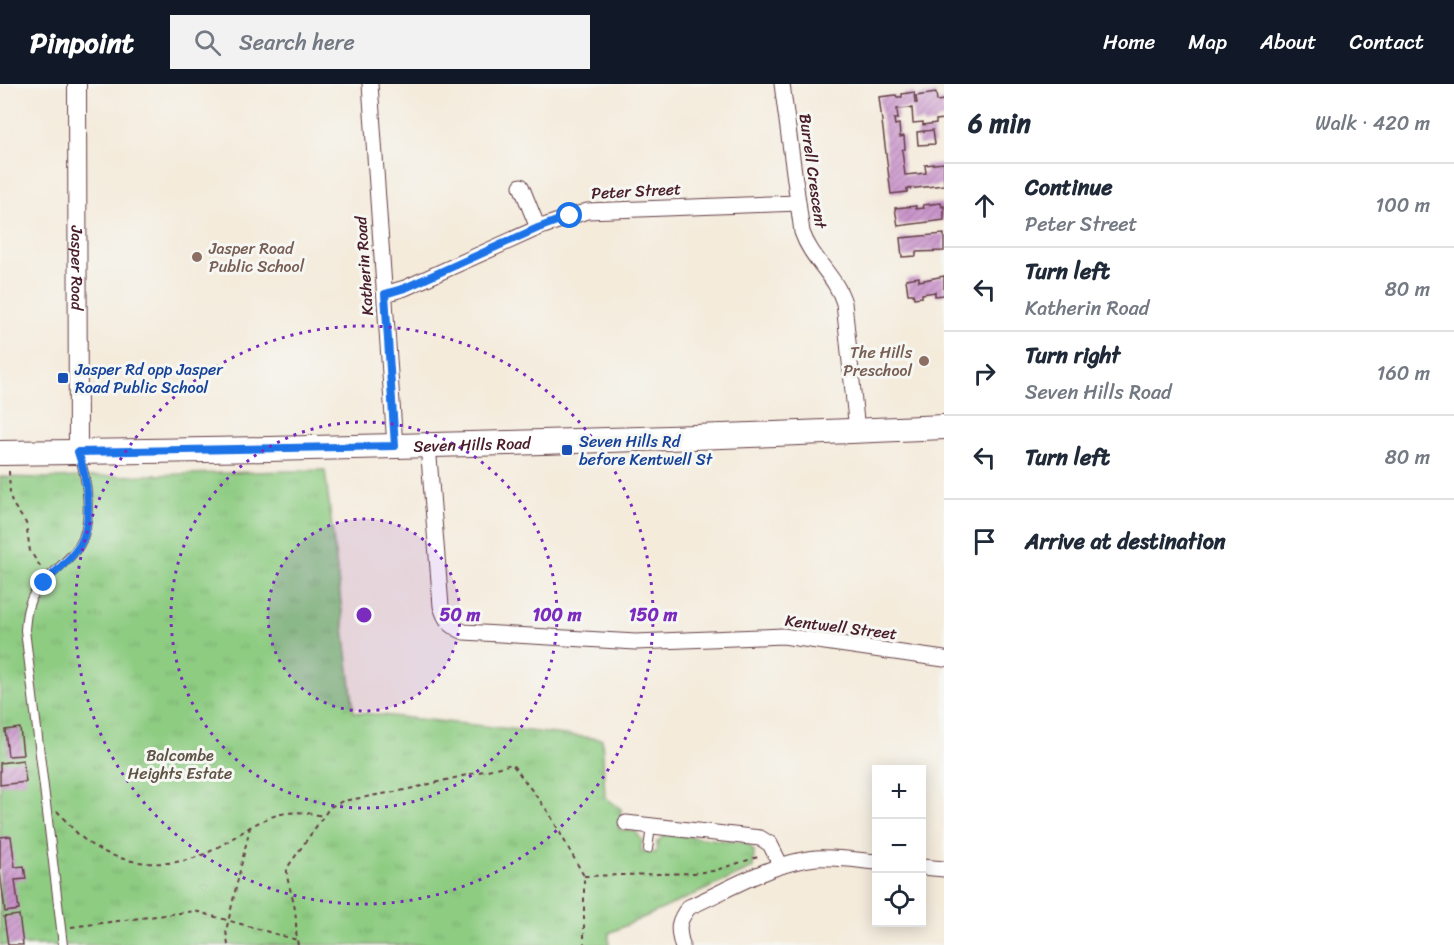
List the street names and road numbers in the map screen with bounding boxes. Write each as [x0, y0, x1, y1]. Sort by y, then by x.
street label: Burrell Crescent [791, 112, 835, 231]
street label: Peter Street [590, 174, 682, 208]
street label: Katherin Road [346, 214, 382, 317]
street label: Jasper Road [63, 225, 92, 312]
street label: Seven Hills Road [413, 428, 533, 460]
street label: Kentwell Street [783, 606, 899, 648]

